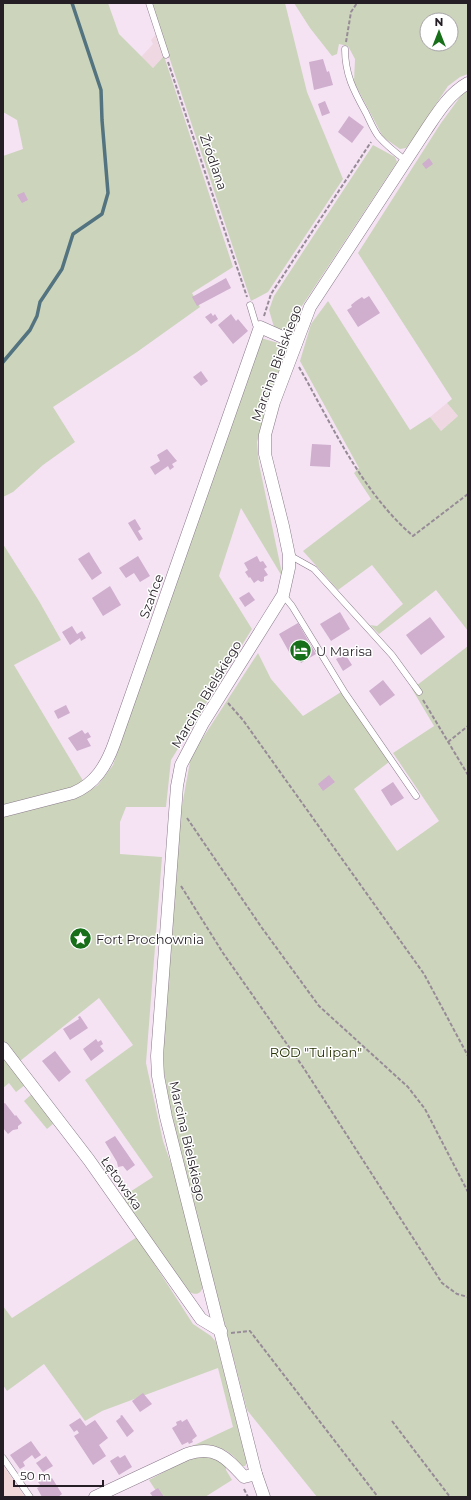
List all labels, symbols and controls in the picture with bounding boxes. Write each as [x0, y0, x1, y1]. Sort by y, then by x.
north arrow [419, 12, 459, 52]
text: N [435, 15, 443, 29]
street label: Źródlana [197, 132, 231, 192]
street label: Marcina Bielskiego [247, 303, 305, 423]
street label: Szańce [136, 571, 166, 620]
street label: Marcina Bielskiego [167, 637, 245, 751]
hotel icon: U Marisa [288, 638, 314, 664]
place label: U Marisa [316, 643, 372, 659]
place icon: Fort Prochownia [68, 926, 94, 952]
place label: Fort Prochownia [96, 931, 204, 947]
park label: ROD "Tulipan" [270, 1044, 362, 1060]
street label: Marcina Bielskiego [166, 1079, 210, 1203]
street label: Łętowska [98, 1153, 146, 1213]
scale bar [14, 1462, 103, 1488]
text: 50 m [20, 1468, 51, 1483]

